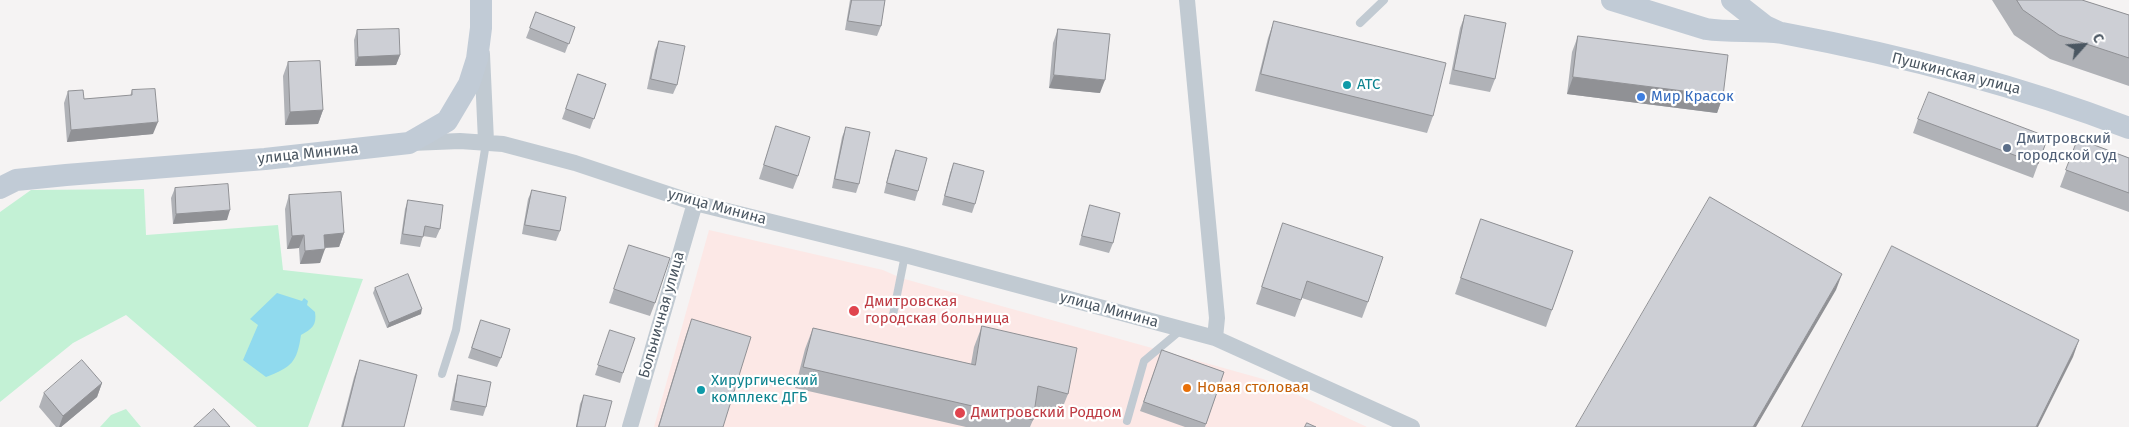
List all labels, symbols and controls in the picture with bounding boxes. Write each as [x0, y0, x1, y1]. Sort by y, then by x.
north arrow [2059, 20, 2109, 70]
text: С [2089, 31, 2107, 46]
street label: Пушкинская улица [1890, 49, 2022, 99]
place label: АТС [1357, 76, 1380, 94]
marker: АТС [1341, 79, 1353, 91]
place label: Мир Красок [1651, 88, 1734, 106]
marker: Мир Красок [1635, 91, 1647, 103]
place label: Дмитровский городской суд [2017, 130, 2117, 165]
street label: улица Минина [257, 140, 359, 168]
marker: Дмитровский городской суд [2001, 142, 2013, 154]
street label: улица Минина [666, 185, 768, 229]
street label: Больничная улица [635, 250, 689, 380]
street label: улица Минина [1058, 288, 1160, 332]
place label: Дмитровская городская больница [865, 293, 1009, 328]
marker: Дмитровская городская больница [847, 304, 861, 318]
place label: Хирургический комплекс ДГБ [711, 372, 818, 407]
place label: Новая столовая [1197, 379, 1309, 397]
marker: Новая столовая [1181, 382, 1193, 394]
marker: Хирургический комплекс ДГБ [695, 384, 707, 396]
place label: Дмитровский Роддом [971, 404, 1122, 422]
marker: Дмитровский Роддом [953, 406, 967, 420]

